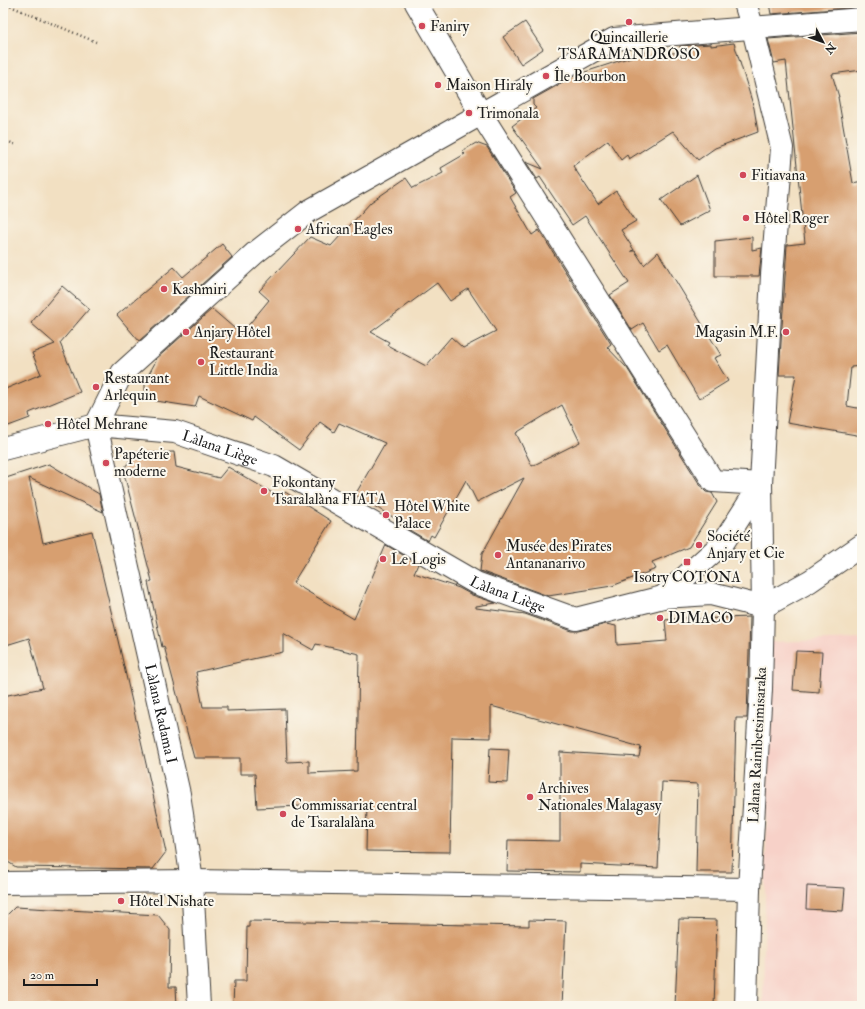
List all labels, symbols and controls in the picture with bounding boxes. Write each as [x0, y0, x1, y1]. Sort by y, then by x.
place label: Faniry [430, 17, 469, 36]
marker: Quincaillerie TSARAMANDROSO [624, 17, 634, 27]
marker: Faniry [417, 21, 427, 31]
north arrow [803, 22, 843, 62]
place label: Quincaillerie TSARAMANDROSO [558, 28, 700, 64]
text: N [821, 39, 839, 57]
place label: Île Bourbon [554, 66, 626, 86]
marker: Île Bourbon [541, 71, 551, 81]
place label: Maison Hiraly [446, 76, 533, 95]
marker: Maison Hiraly [433, 80, 443, 90]
place label: Trimonala [477, 104, 540, 123]
marker: Trimonala [464, 108, 474, 118]
place label: Fitiavana [751, 166, 806, 185]
marker: Fitiavana [738, 170, 748, 180]
place label: Hôtel Roger [754, 209, 829, 228]
marker: Hôtel Roger [741, 213, 751, 223]
place label: African Eagles [305, 220, 393, 239]
marker: African Eagles [293, 224, 303, 234]
place label: Kashmiri [172, 280, 227, 299]
marker: Kashmiri [159, 284, 169, 294]
place label: Anjary Hôtel [193, 323, 271, 342]
place label: Magasin M.F. [695, 323, 778, 342]
marker: Anjary Hôtel [181, 327, 191, 337]
marker: Magasin M.F. [781, 327, 791, 337]
place label: Restaurant Little India [209, 344, 279, 380]
marker: Restaurant Little India [196, 357, 206, 367]
place label: Restaurant Arlequin [103, 369, 169, 405]
marker: Restaurant Arlequin [91, 382, 101, 392]
place label: Hôtel Mehrane [56, 415, 148, 434]
marker: Hôtel Mehrane [43, 419, 53, 429]
street label: Làlana Liège [180, 426, 260, 470]
place label: Papéterie moderne [114, 445, 169, 481]
marker: Papéterie moderne [101, 458, 111, 468]
place label: Fokontany Tsaralalàna FIATA [272, 473, 387, 509]
marker: Fokontany Tsaralalàna FIATA [259, 486, 269, 496]
place label: Hôtel White Palace [394, 497, 470, 533]
marker: Hôtel White Palace [381, 510, 391, 520]
place label: Société Anjary et Cie [706, 527, 785, 563]
place label: Musée des Pirates Antananarivo [505, 537, 612, 573]
marker: Société Anjary et Cie [694, 540, 704, 550]
place label: Le Logis [391, 550, 446, 569]
marker: Musée des Pirates Antananarivo [493, 550, 503, 560]
marker: Le Logis [378, 554, 388, 564]
marker: Isotry COTONA [682, 557, 692, 567]
place label: Isotry COTONA [633, 568, 741, 587]
street label: Làlana Liège [466, 572, 548, 617]
place label: DIMACO [668, 609, 733, 628]
marker: DIMACO [655, 613, 665, 623]
street label: Làlana Radama I [140, 662, 181, 766]
street label: Làlana Rainibetsimisaraka [744, 666, 771, 824]
place label: Archives Nationales Malagasy [537, 779, 662, 815]
marker: Archives Nationales Malagasy [525, 792, 535, 802]
place label: Commissariat central de Tsaralalàna [291, 796, 417, 832]
marker: Commissariat central de Tsaralalàna [278, 809, 288, 819]
place label: Hôtel Nishate [129, 892, 214, 911]
marker: Hôtel Nishate [116, 896, 126, 906]
scale bar [24, 961, 97, 987]
text: 20 m [30, 968, 55, 983]

